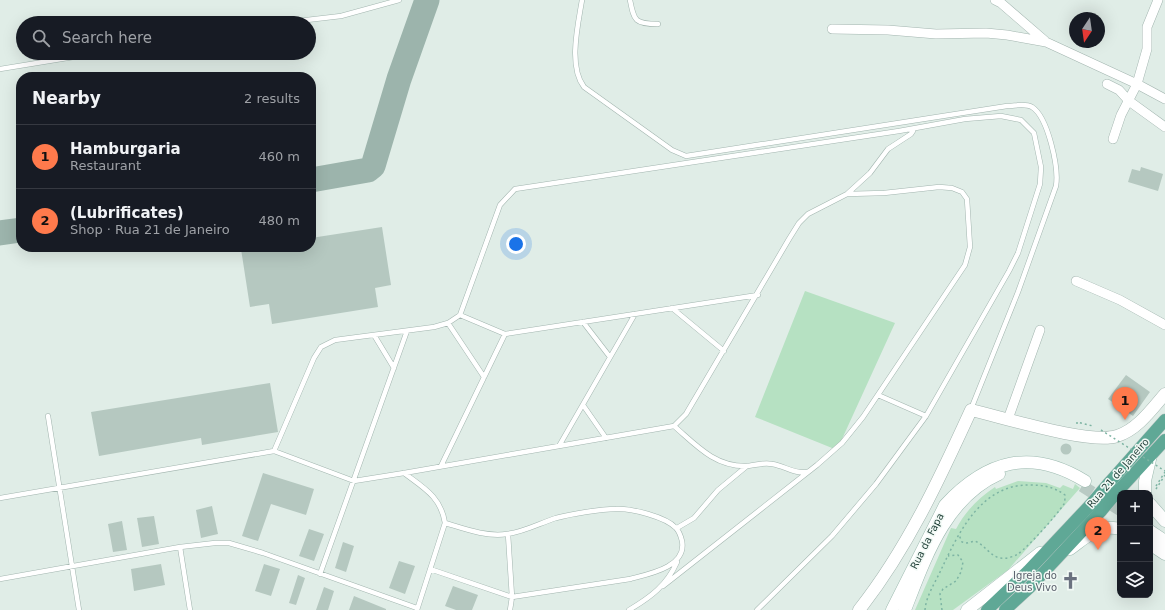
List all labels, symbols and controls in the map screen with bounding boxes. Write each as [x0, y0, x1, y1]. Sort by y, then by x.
north arrow [1069, 12, 1105, 48]
search box [16, 16, 316, 60]
icon: search [30, 27, 52, 49]
text: Search here [62, 29, 152, 47]
text: Nearby [32, 88, 101, 108]
text: 2 results [244, 91, 300, 106]
text: Hamburgaria [70, 140, 181, 158]
text: 1 [40, 149, 50, 164]
text: 460 m [258, 149, 300, 164]
text: Restaurant [70, 158, 141, 173]
text: (Lubrificates) [70, 204, 184, 222]
text: 2 [40, 213, 50, 228]
text: 480 m [258, 213, 300, 228]
text: Shop · Rua 21 de Janeiro [70, 222, 230, 237]
your location [506, 234, 526, 254]
pin: 1 [1112, 387, 1138, 420]
street label: Rua 21 de Janeiro [1085, 436, 1151, 510]
map controls [1117, 490, 1153, 598]
button: + [1117, 490, 1153, 526]
street label: Rua da Fapa [908, 511, 946, 571]
pin: 2 [1085, 517, 1111, 550]
button: − [1117, 526, 1153, 562]
button: layers [1117, 562, 1153, 598]
place label: Igreja do Deus Vivo [1007, 570, 1057, 593]
church icon: Igreja do Deus Vivo [1060, 571, 1080, 591]

